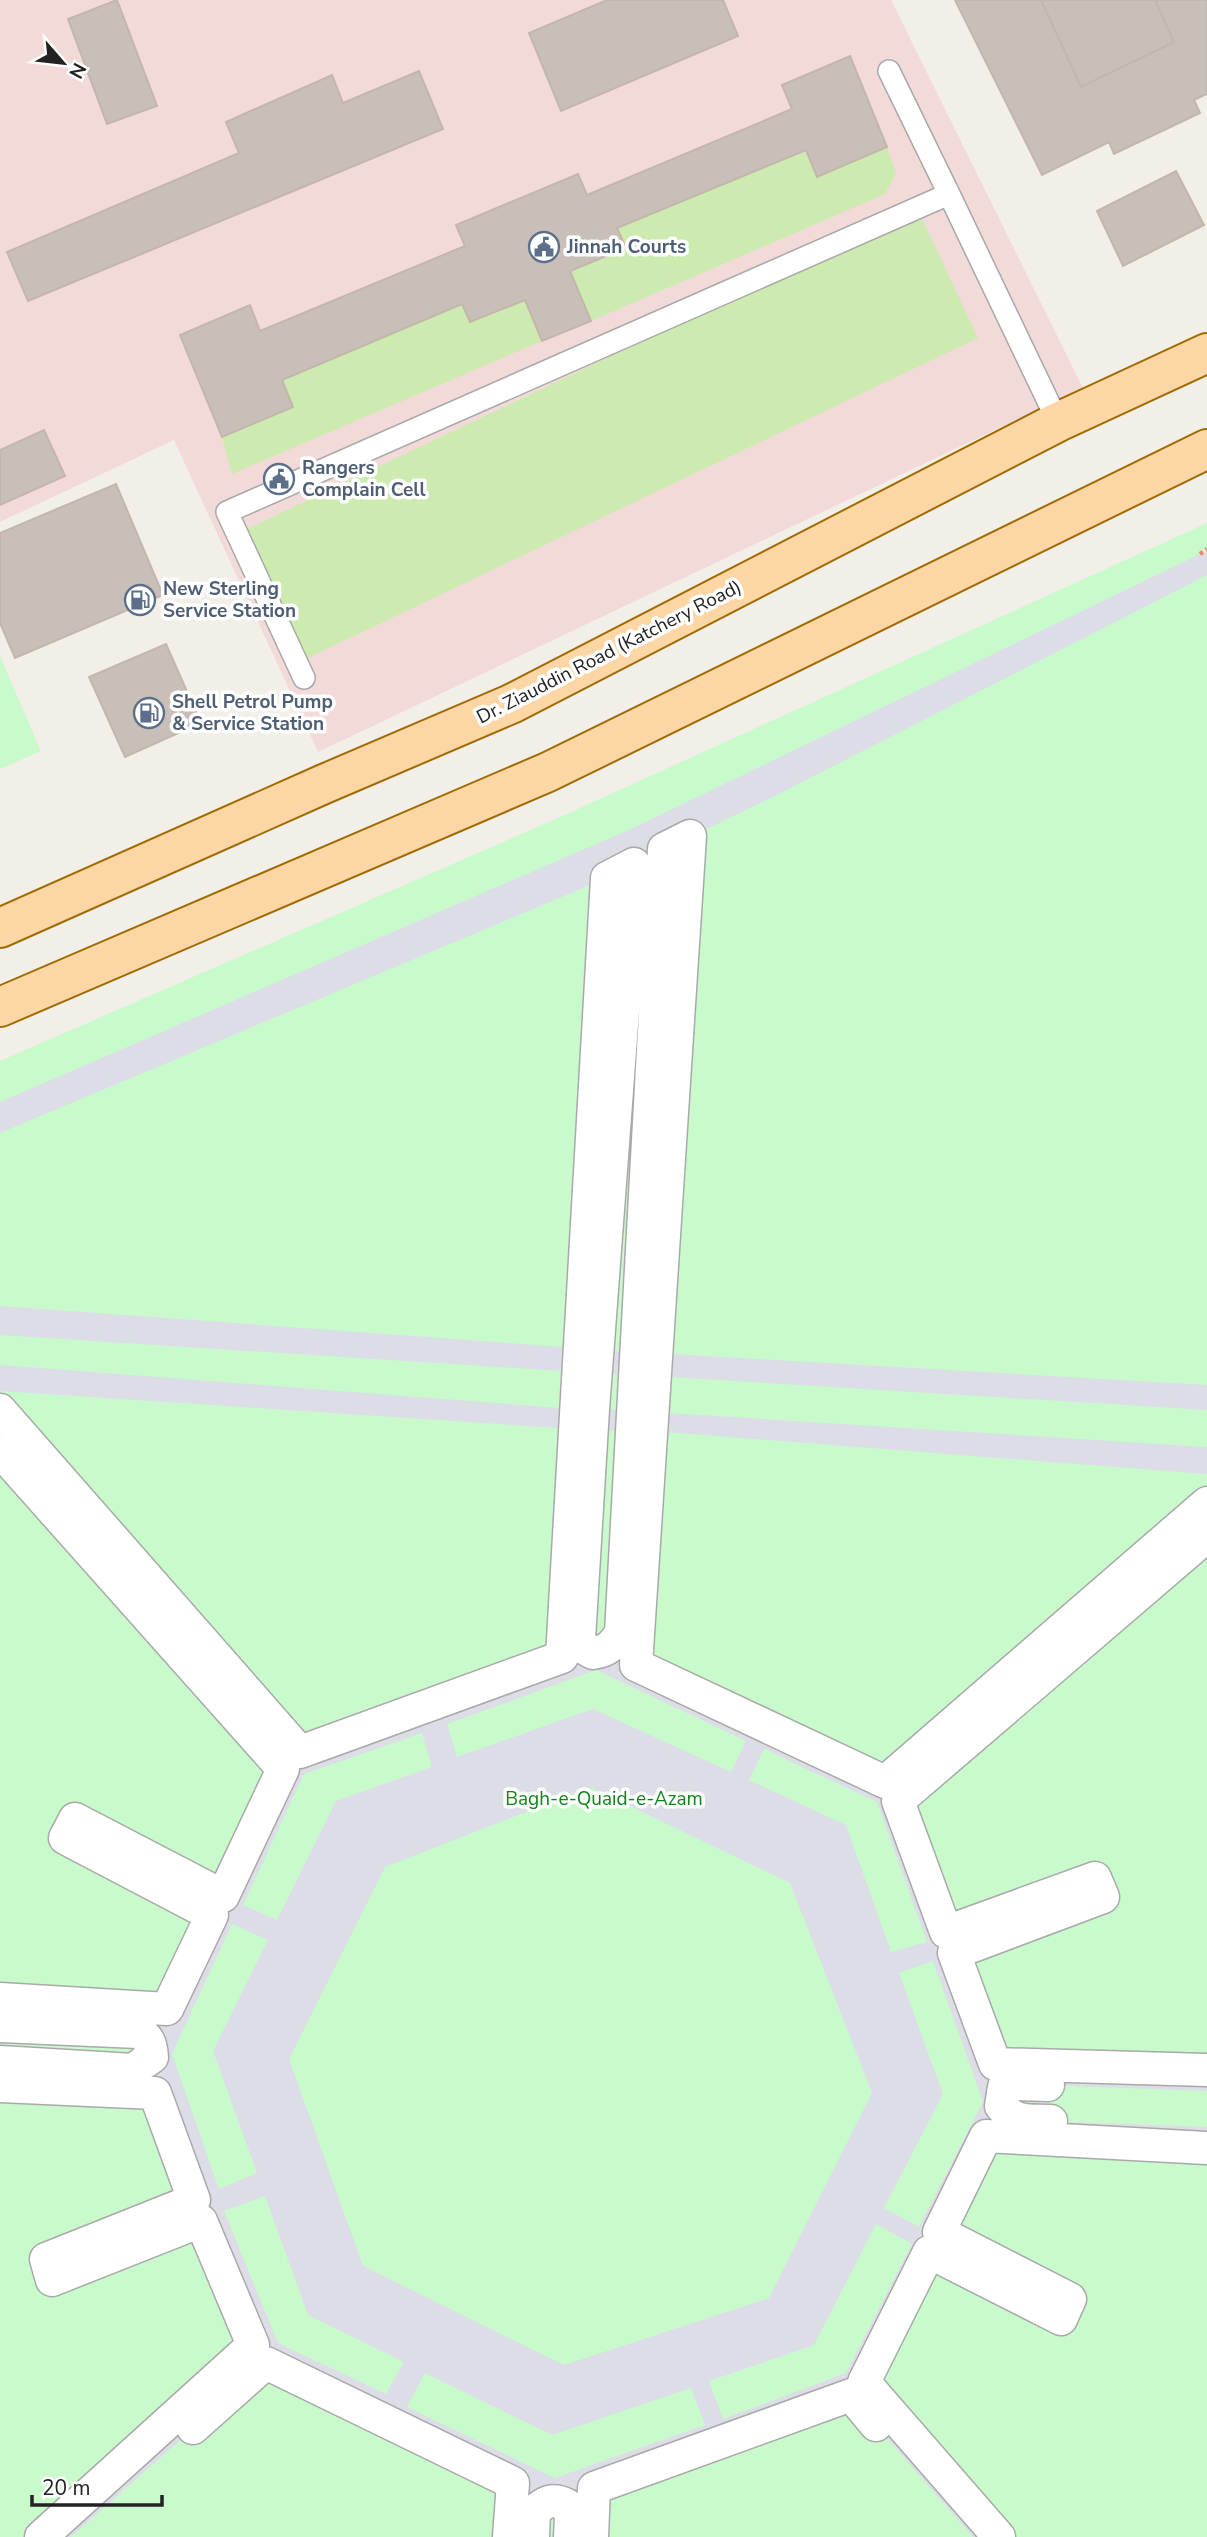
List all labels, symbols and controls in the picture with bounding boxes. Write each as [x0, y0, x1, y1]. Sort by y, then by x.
north arrow [28, 28, 98, 98]
text: N [62, 58, 92, 83]
public building icon: Jinnah Courts [527, 230, 561, 264]
place label: Jinnah Courts [566, 234, 686, 260]
place label: Rangers Complain Cell [302, 455, 425, 503]
public building icon: Rangers Complain Cell [262, 462, 296, 496]
street label: Dr. Ziauddin Road (Katchery Road) [472, 574, 746, 730]
place label: New Sterling Service Station [163, 576, 296, 624]
fuel station icon: New Sterling Service Station [123, 583, 157, 617]
place label: Shell Petrol Pump & Service Station [172, 689, 333, 737]
fuel station icon: Shell Petrol Pump & Service Station [132, 696, 166, 730]
park label: Bagh-e-Quaid-e-Azam [505, 1786, 703, 1812]
scale bar [32, 2464, 161, 2508]
text: 20 m [42, 2474, 91, 2502]

